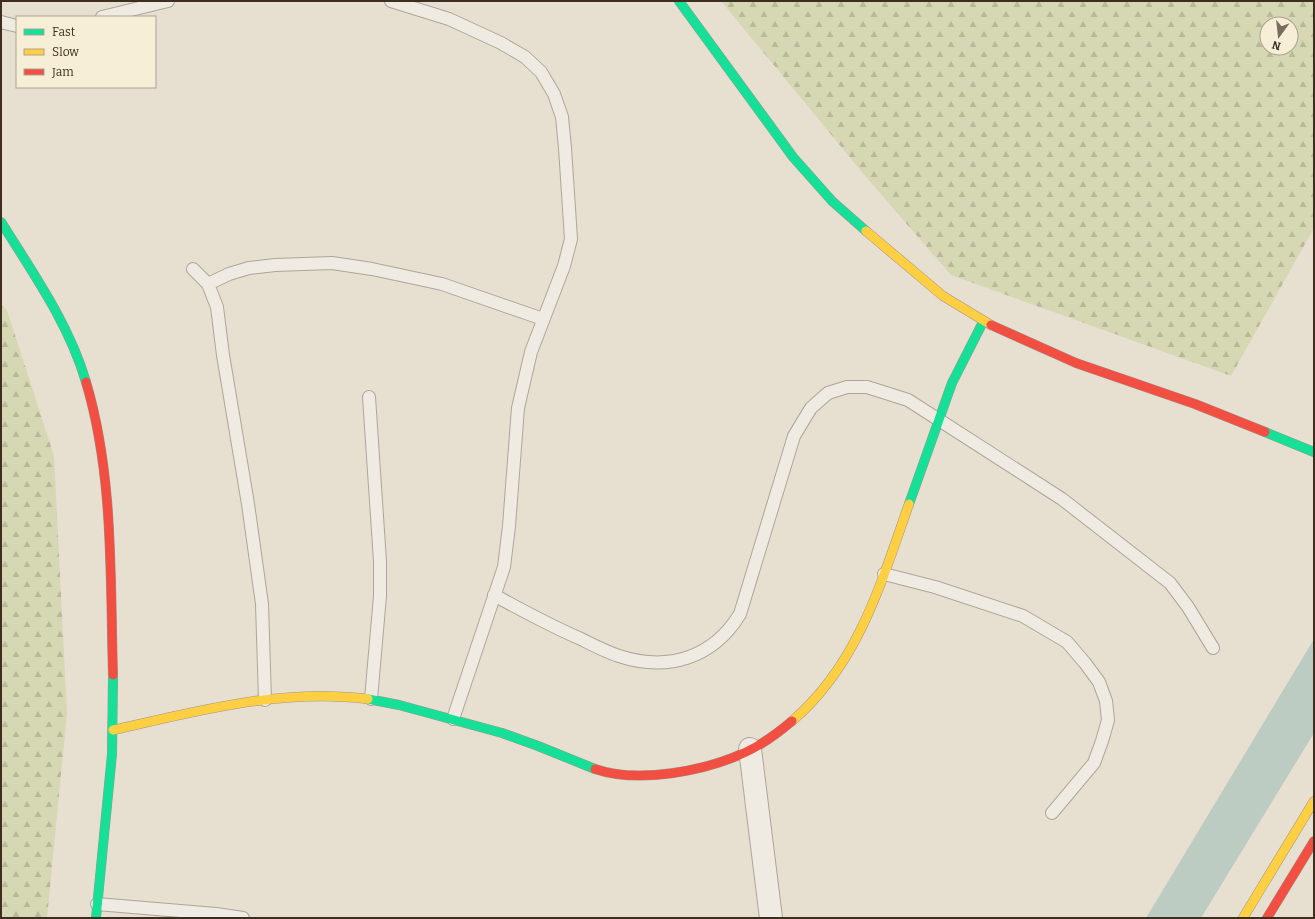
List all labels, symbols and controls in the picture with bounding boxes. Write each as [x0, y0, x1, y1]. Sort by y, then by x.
legend [16, 16, 156, 88]
north arrow [1259, 16, 1299, 56]
text: Fast [52, 25, 76, 39]
text: N [1270, 38, 1282, 53]
text: Slow [52, 45, 79, 59]
text: Jam [51, 65, 74, 79]

